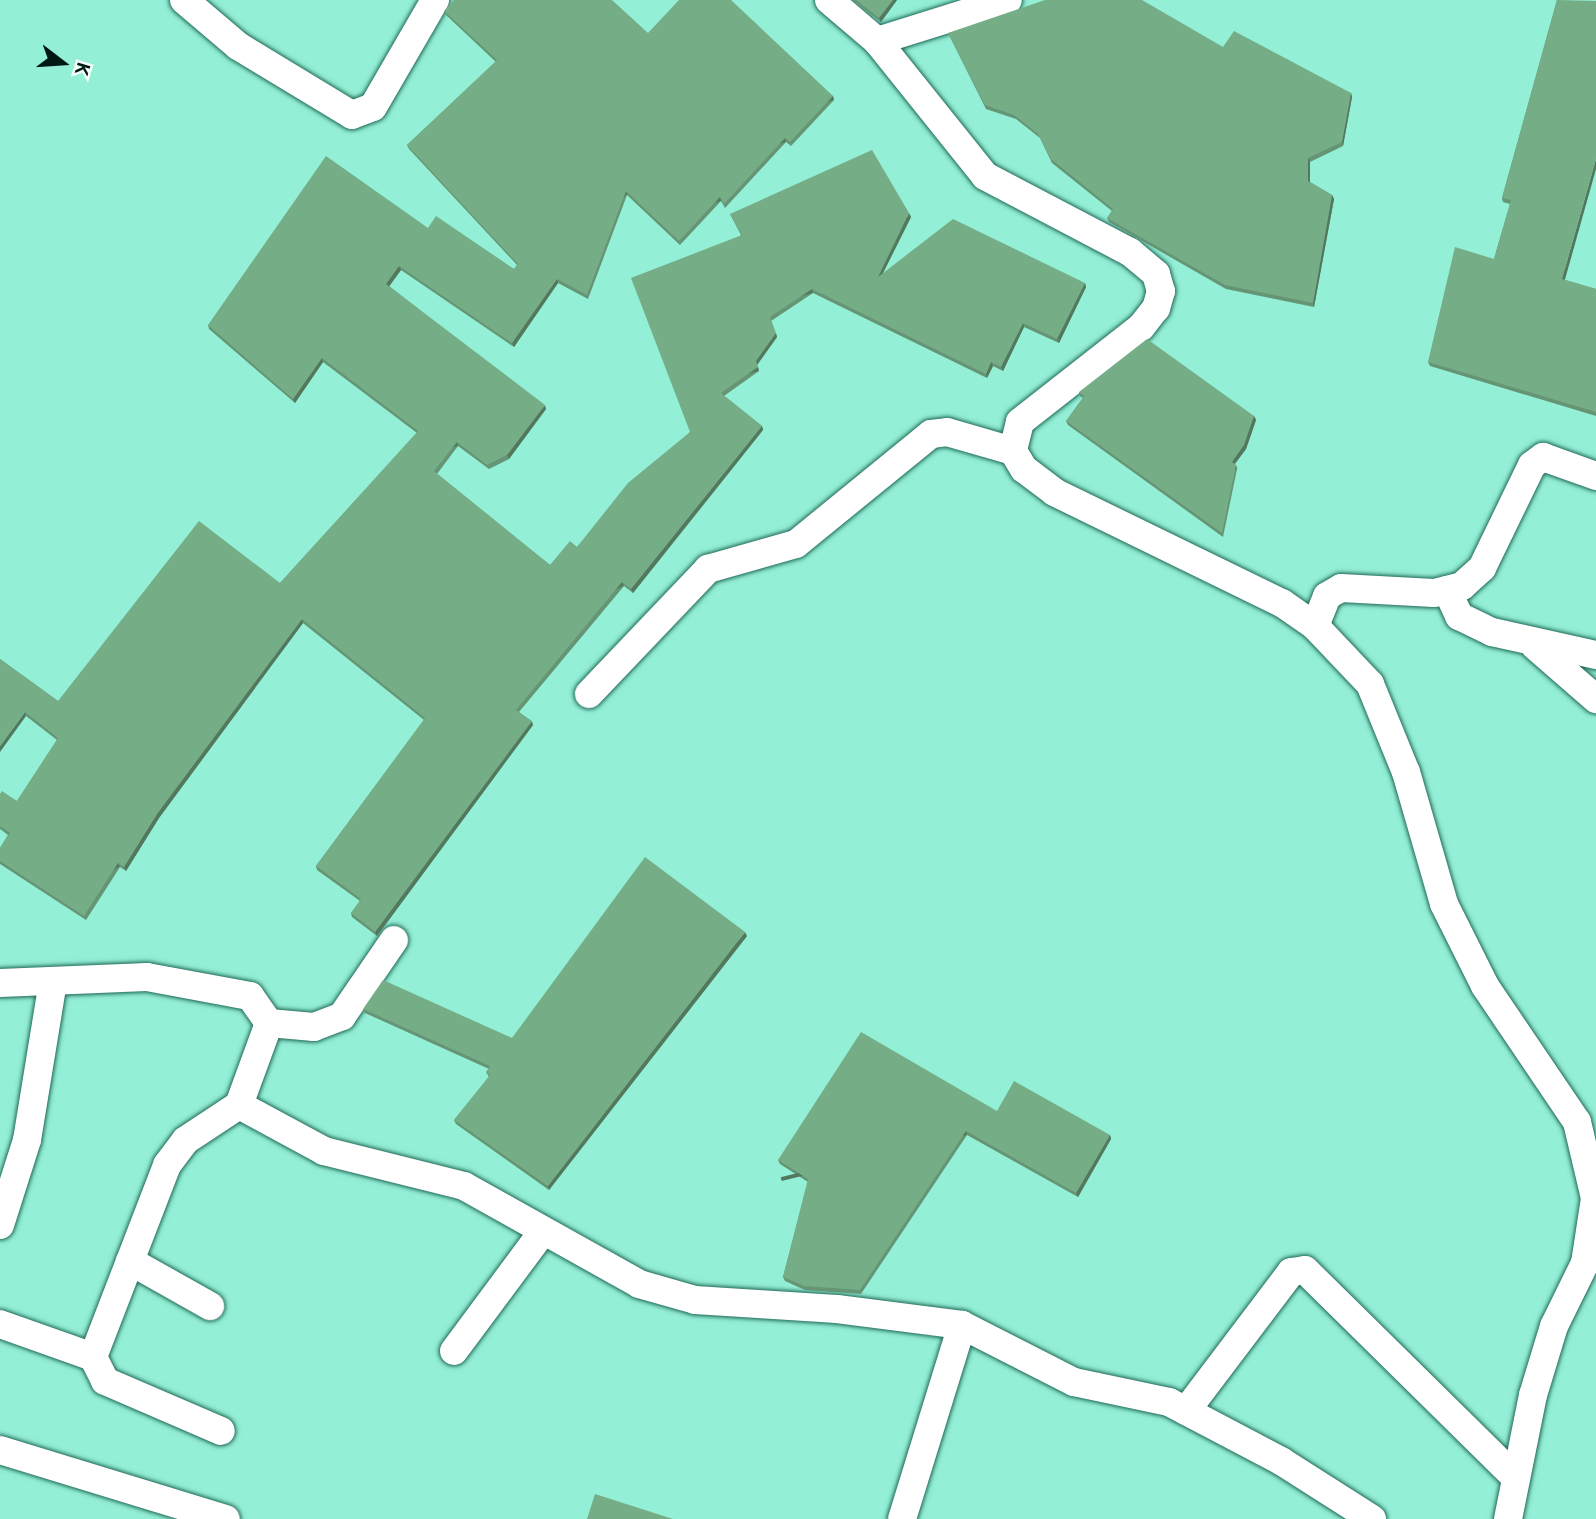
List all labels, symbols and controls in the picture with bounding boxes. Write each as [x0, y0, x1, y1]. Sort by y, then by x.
north arrow [28, 28, 98, 98]
text: K [71, 60, 95, 78]

